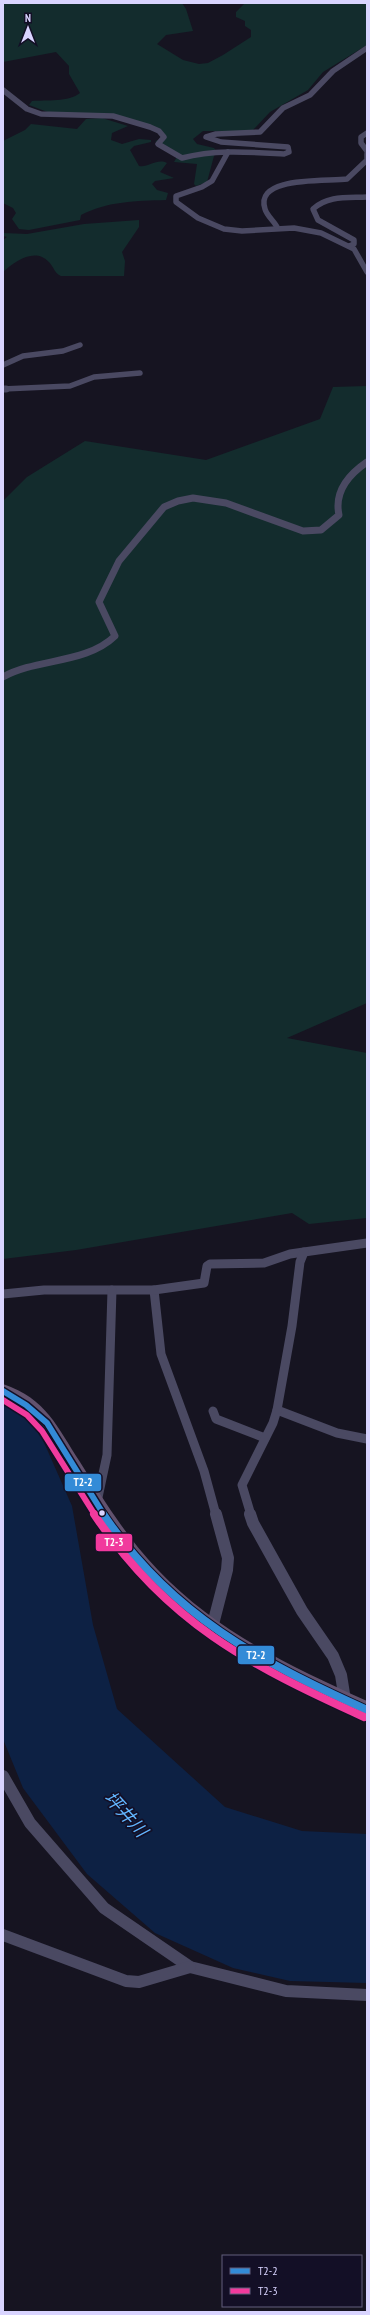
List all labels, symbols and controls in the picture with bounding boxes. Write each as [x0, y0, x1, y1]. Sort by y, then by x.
north arrow [8, 8, 48, 48]
text: N [25, 11, 31, 25]
line badge: T2-2 [64, 1473, 102, 1492]
text: T2-2 [73, 1475, 93, 1489]
unlabelled marker [97, 1508, 107, 1518]
line badge: T2-3 [95, 1533, 133, 1552]
text: T2-3 [104, 1535, 124, 1549]
line badge: T2-2 [237, 1645, 275, 1665]
text: T2-2 [246, 1648, 266, 1662]
water label: 坪井川 [99, 1786, 154, 1843]
legend [222, 2255, 362, 2307]
text: T2-2 [258, 2263, 278, 2278]
text: T2-3 [258, 2283, 278, 2298]

